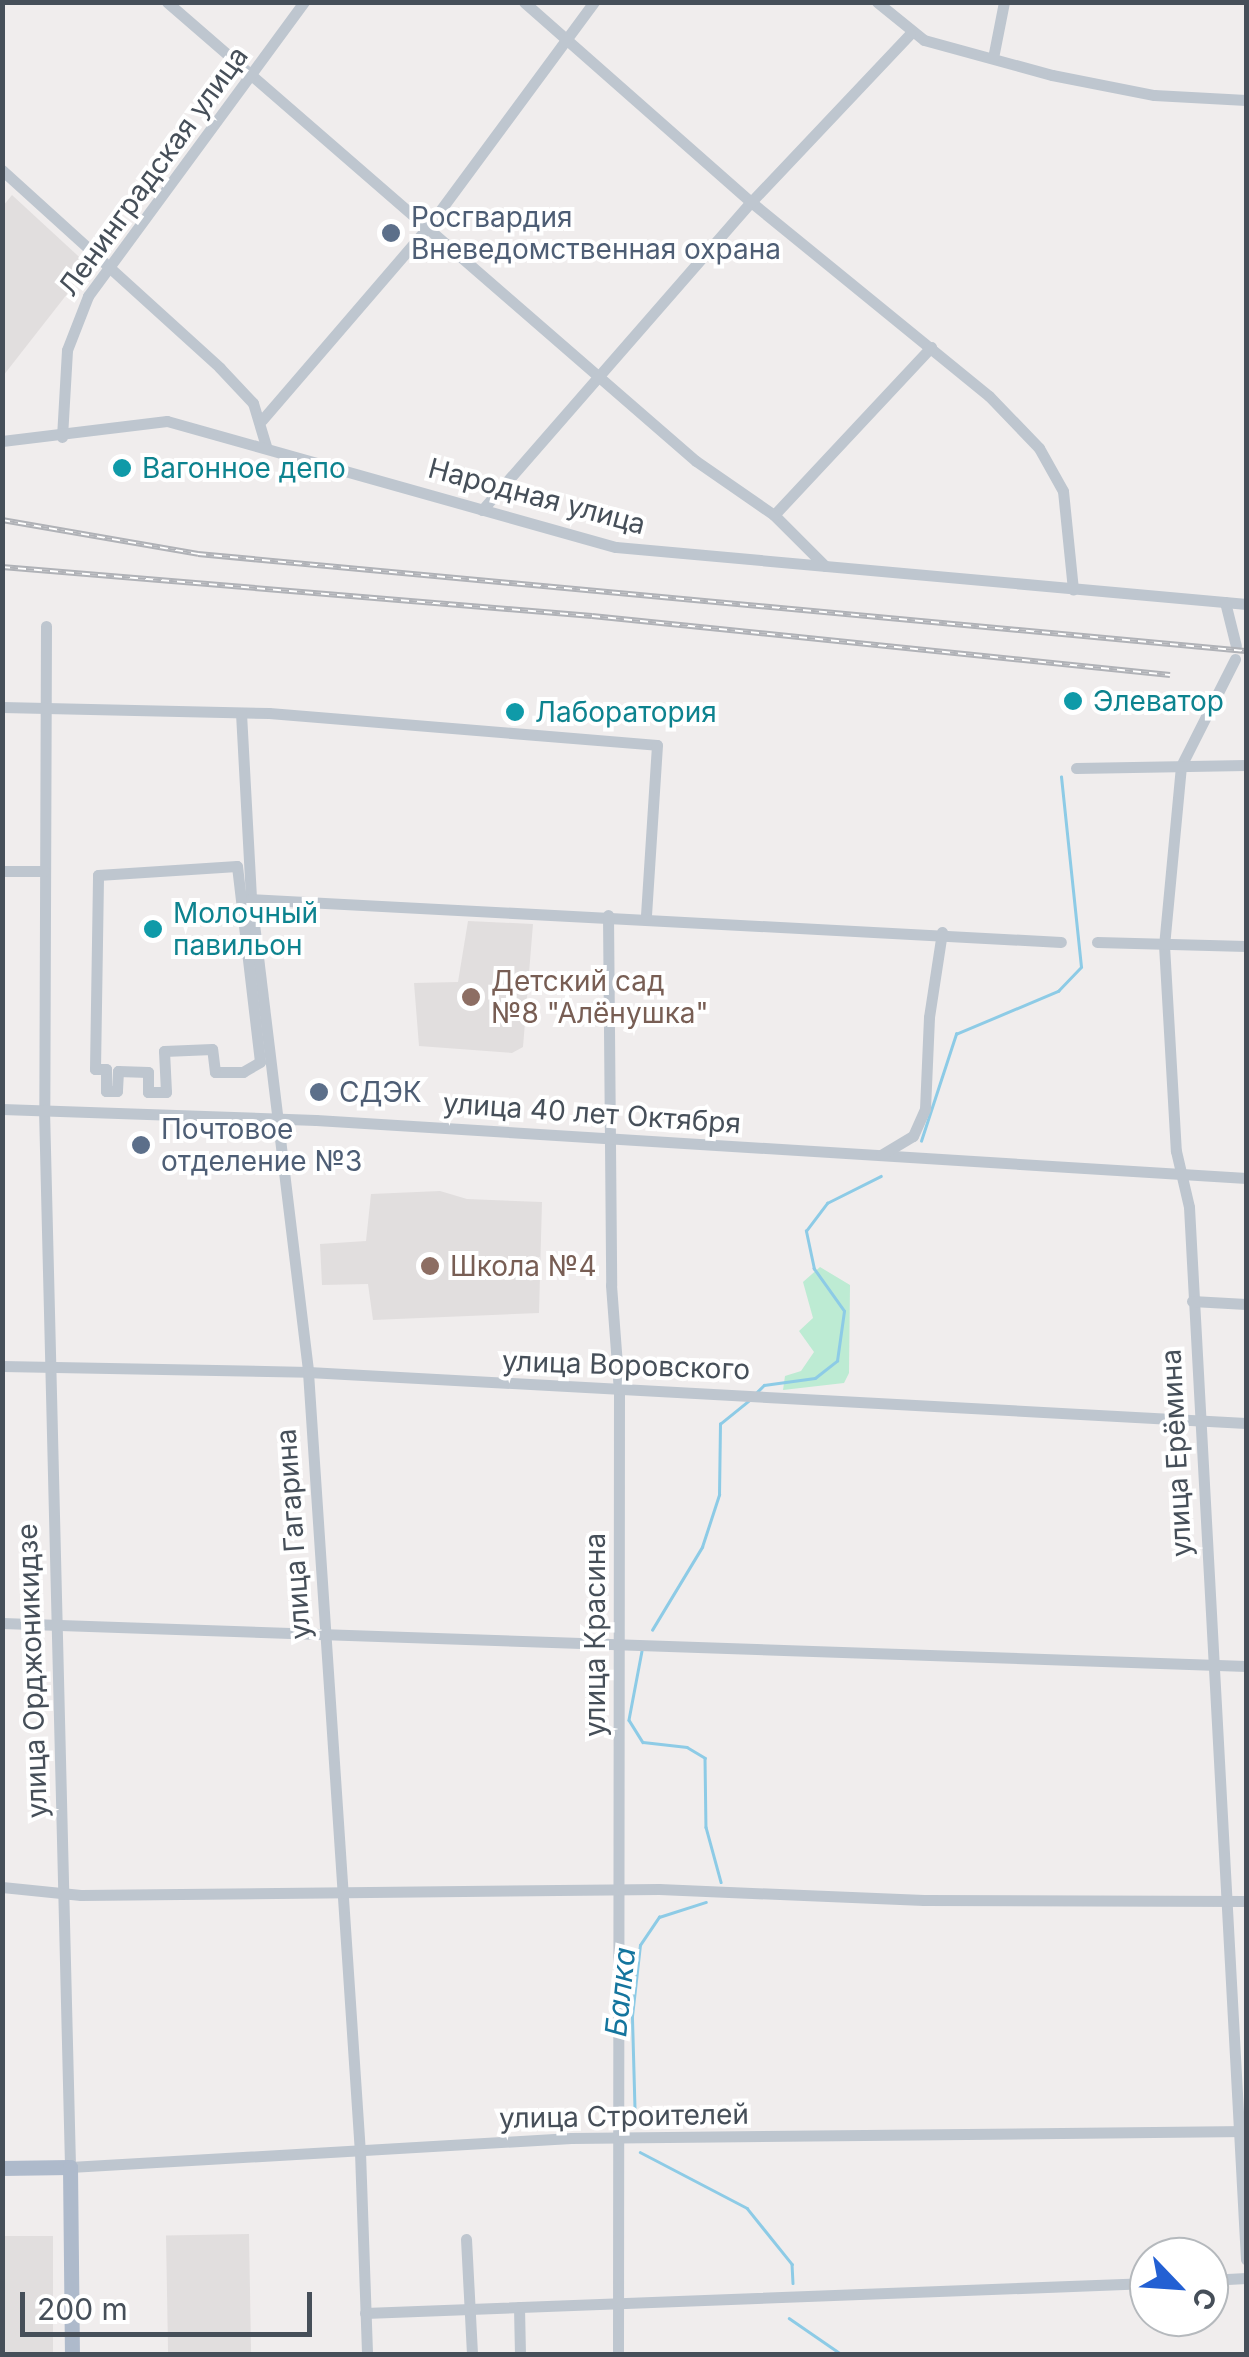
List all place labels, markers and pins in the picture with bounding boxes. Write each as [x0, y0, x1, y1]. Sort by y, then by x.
place label: Росгвардия Вневедомственная охрана [411, 200, 781, 266]
marker: Росгвардия Вневедомственная охрана [380, 222, 402, 244]
place label: Вагонное депо [142, 451, 346, 485]
marker: Вагонное депо [111, 457, 133, 479]
place label: Элеватор [1093, 684, 1224, 718]
marker: Элеватор [1062, 690, 1084, 712]
place label: Лаборатория [535, 695, 717, 729]
marker: Лаборатория [504, 701, 526, 723]
place label: Молочный павильон [173, 896, 318, 962]
marker: Молочный павильон [142, 918, 164, 940]
place label: Детский сад №8 "Алёнушка" [491, 964, 709, 1030]
marker: Детский сад №8 "Алёнушка" [460, 986, 482, 1008]
place label: СДЭК [339, 1075, 422, 1109]
marker: СДЭК [308, 1081, 330, 1103]
place label: Почтовое отделение №3 [161, 1112, 362, 1178]
marker: Почтовое отделение №3 [130, 1134, 152, 1156]
place label: Школа №4 [450, 1249, 597, 1283]
marker: Школа №4 [419, 1255, 441, 1277]

